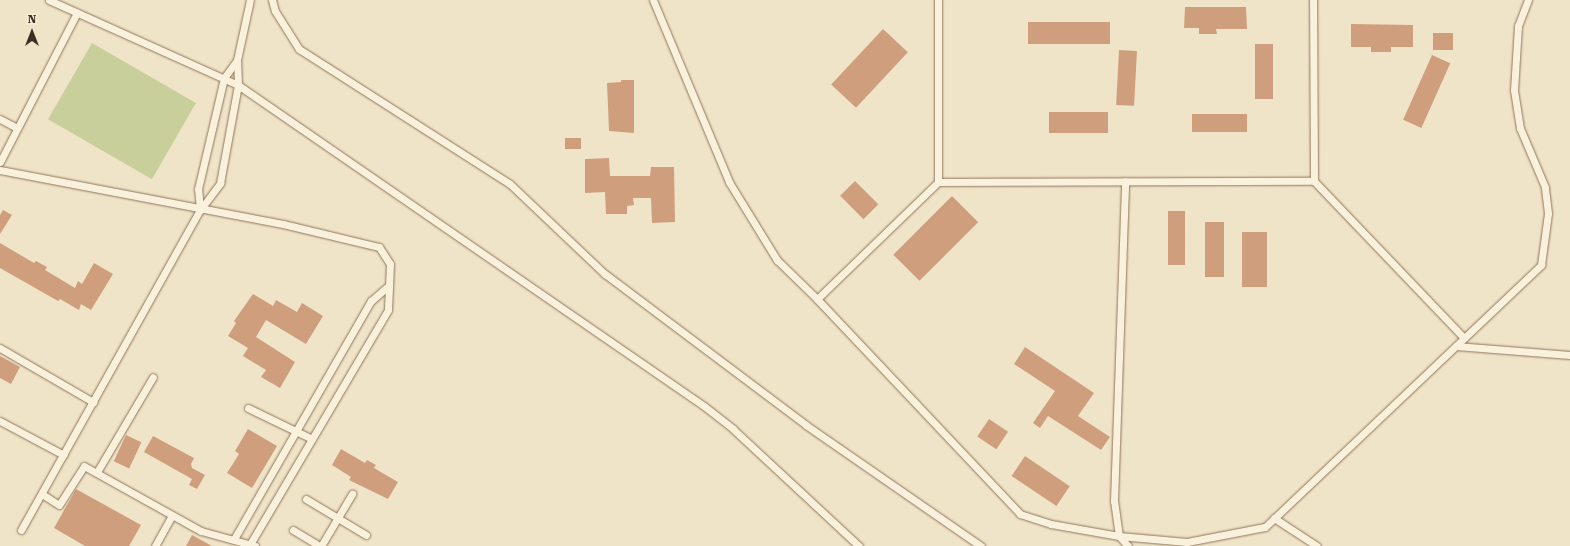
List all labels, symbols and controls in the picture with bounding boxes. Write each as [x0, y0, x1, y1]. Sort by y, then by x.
north arrow [12, 12, 52, 52]
text: N [28, 13, 36, 26]

